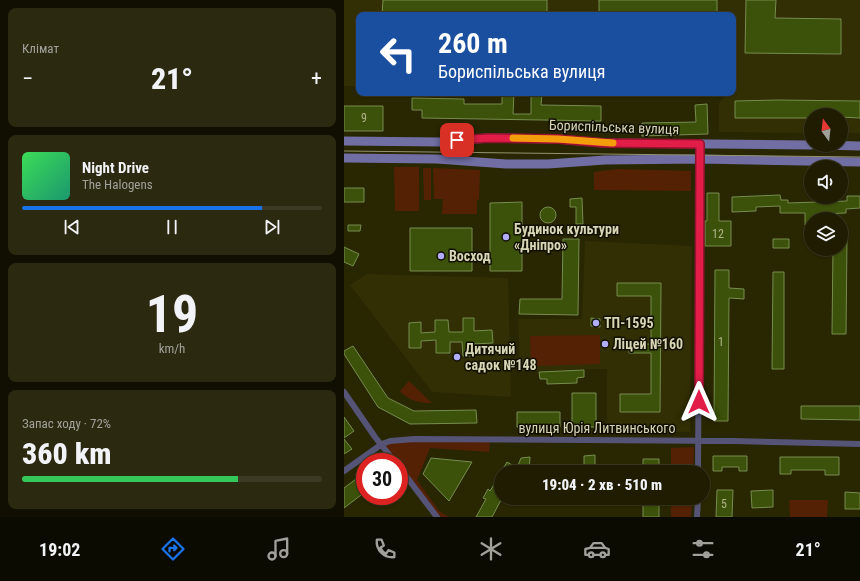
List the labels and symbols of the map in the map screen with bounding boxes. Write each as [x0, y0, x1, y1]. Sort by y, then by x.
north arrow [804, 108, 848, 152]
house number: 9 [361, 111, 367, 125]
street label: Бориспільська вулиця [549, 117, 679, 137]
pin [440, 123, 474, 157]
place label: Будинок культури «Дніпро» [514, 221, 619, 253]
house number: 12 [712, 227, 724, 241]
marker: Будинок культури «Дніпро» [501, 232, 511, 242]
place label: Восход [449, 248, 491, 264]
marker: Восход [436, 251, 446, 261]
place label: ТП-1595 [604, 315, 654, 331]
marker: ТП-1595 [591, 318, 601, 328]
house number: 1 [718, 335, 724, 349]
place label: Ліцей №160 [613, 336, 683, 352]
marker: Ліцей №160 [600, 339, 610, 349]
place label: Дитячий садок №148 [465, 341, 537, 373]
marker: Дитячий садок №148 [452, 352, 462, 362]
position arrow [678, 381, 720, 423]
street label: вулиця Юрія Литвинського [519, 420, 675, 436]
speed limit sign: 30 [356, 453, 408, 505]
house number: 5 [721, 497, 727, 511]

